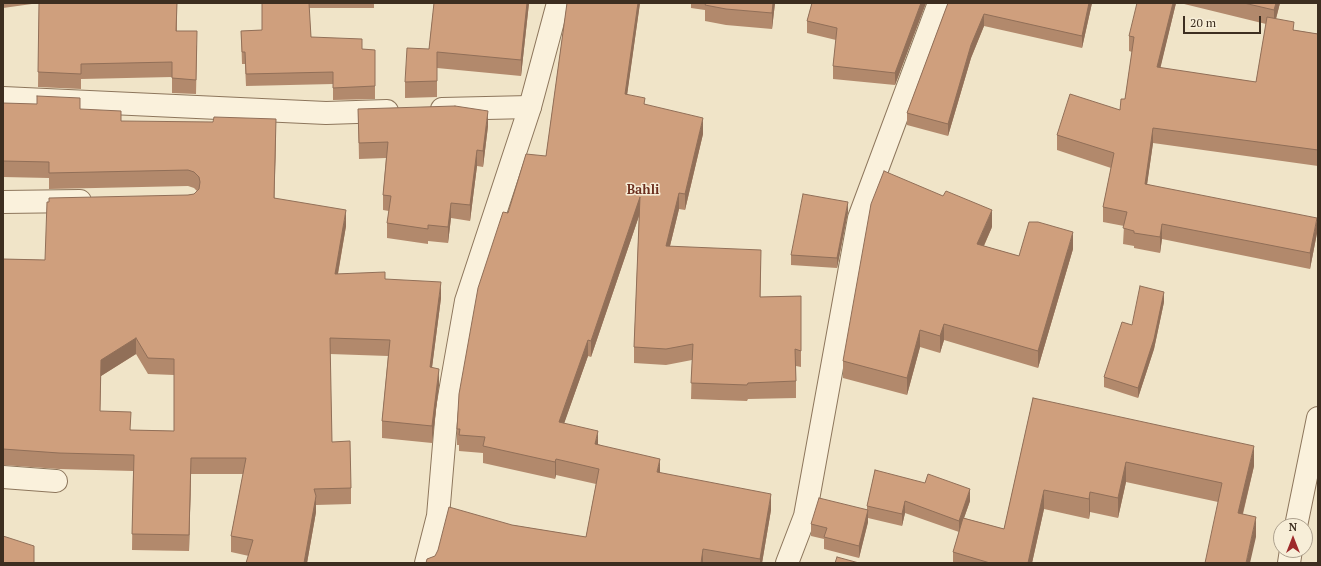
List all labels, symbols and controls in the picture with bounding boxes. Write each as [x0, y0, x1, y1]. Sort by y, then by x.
scale bar [1185, 8, 1263, 34]
text: 20 m [1190, 15, 1216, 30]
district label: Bahli [627, 182, 659, 198]
north arrow [1273, 518, 1313, 558]
text: N [1289, 520, 1297, 534]

